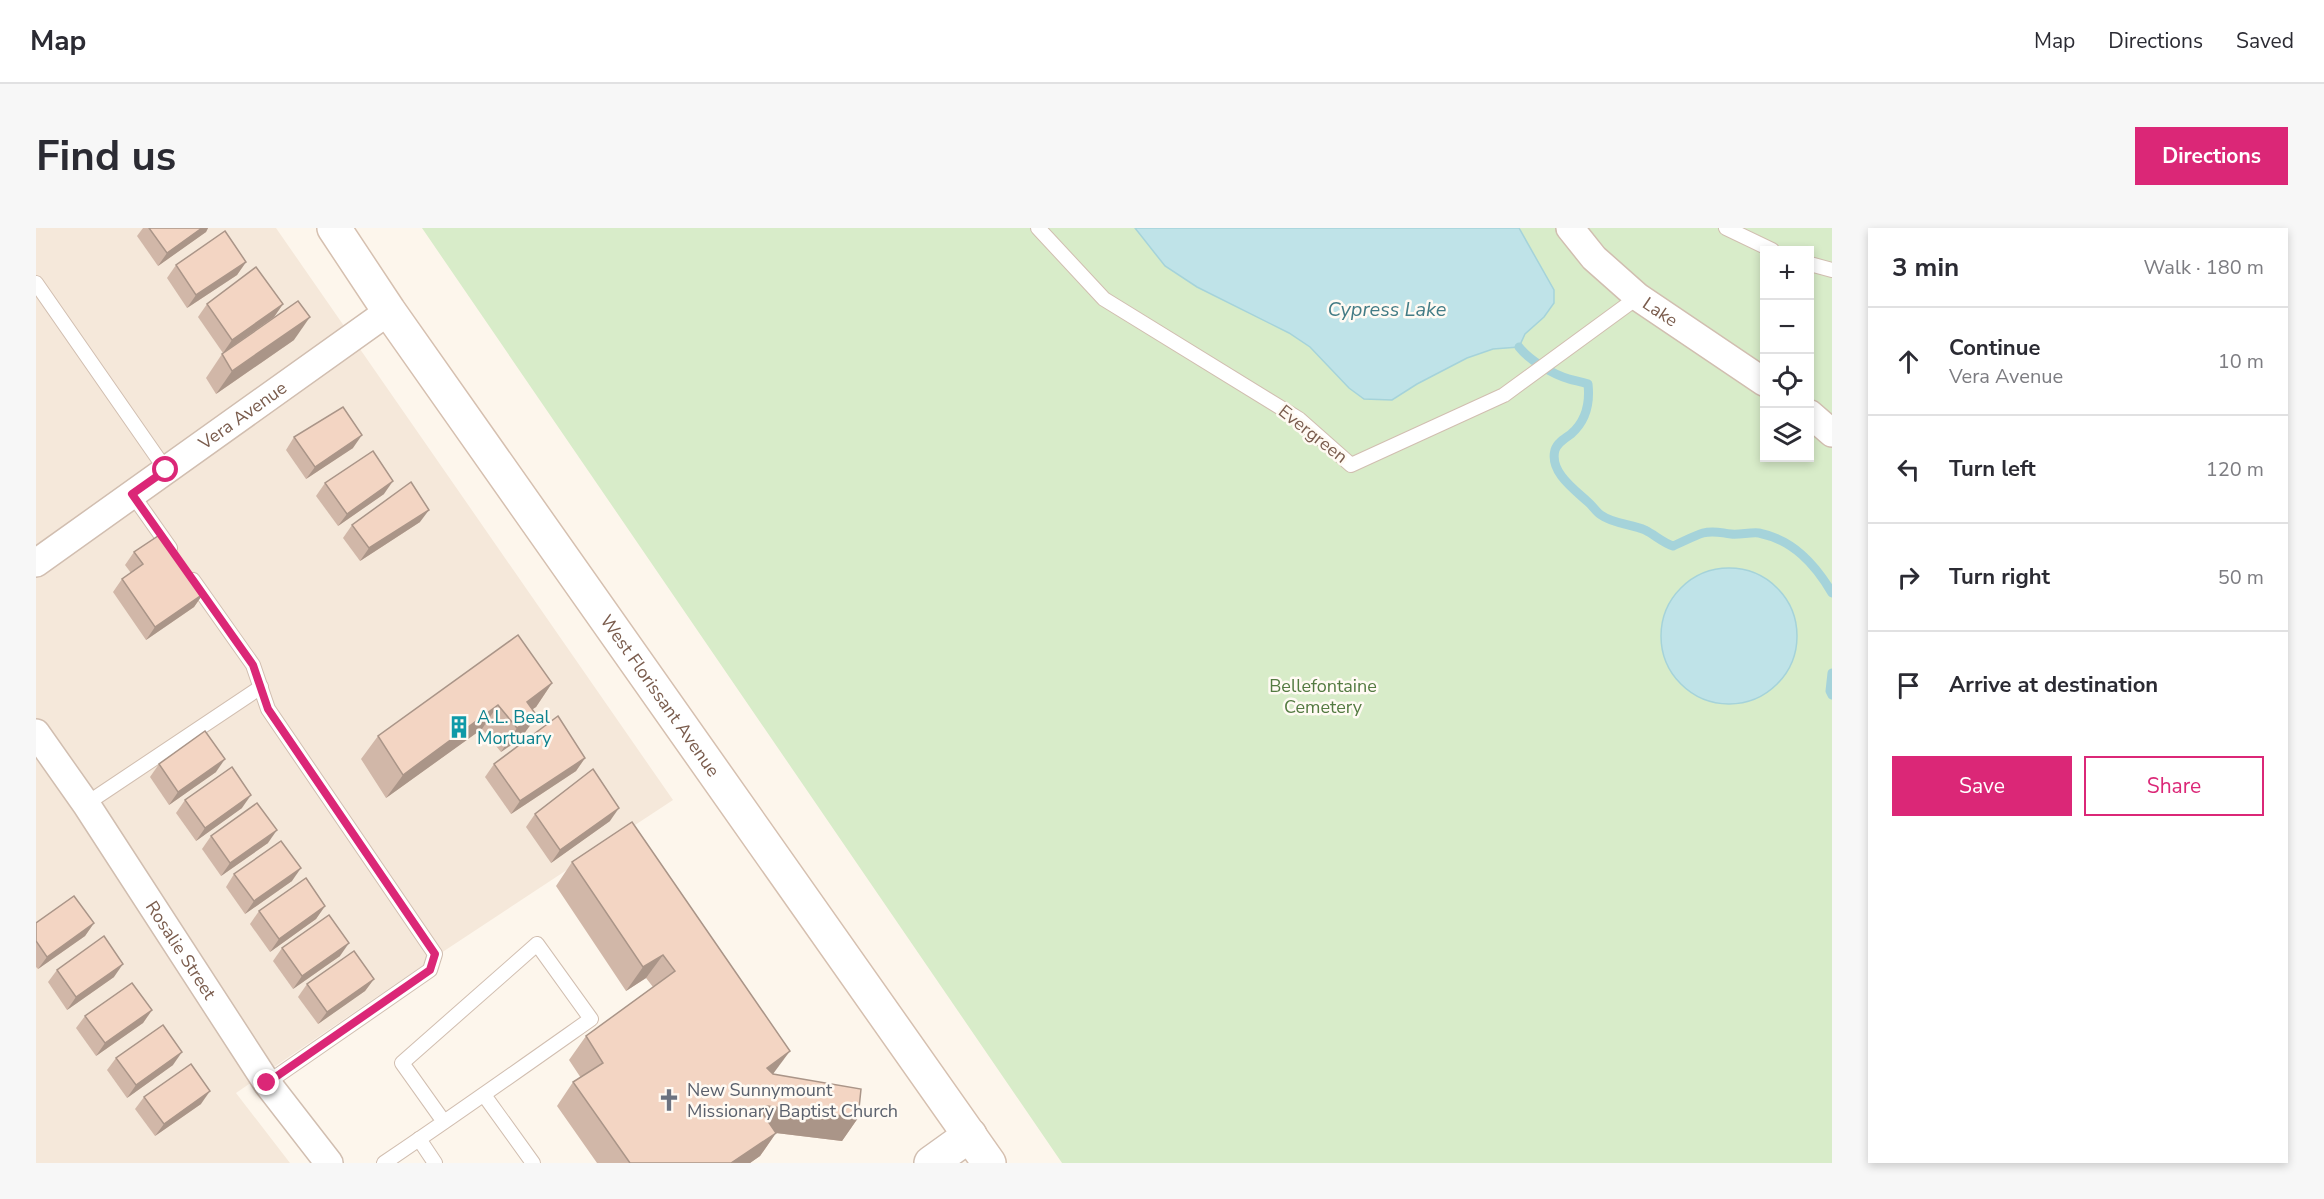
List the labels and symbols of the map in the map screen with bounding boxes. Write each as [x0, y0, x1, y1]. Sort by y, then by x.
street label: Lake [1638, 291, 1683, 332]
water label: Cypress Lake [1328, 296, 1447, 323]
street label: Vera Avenue [193, 376, 292, 456]
street label: Evergreen [1273, 399, 1353, 469]
route start [152, 456, 178, 482]
street label: West Florissant Avenue [594, 610, 725, 781]
park label: Bellefontaine Cemetery [1269, 674, 1377, 719]
place label: A.L. Beal Mortuary [477, 705, 552, 750]
building icon: A.L. Beal Mortuary [446, 714, 472, 740]
street label: Rosalie Street [140, 896, 222, 1005]
route end [253, 1069, 279, 1095]
place label: New Sunnymount Missionary Baptist Church [687, 1078, 898, 1123]
church icon: New Sunnymount Missionary Baptist Church [656, 1087, 682, 1113]

